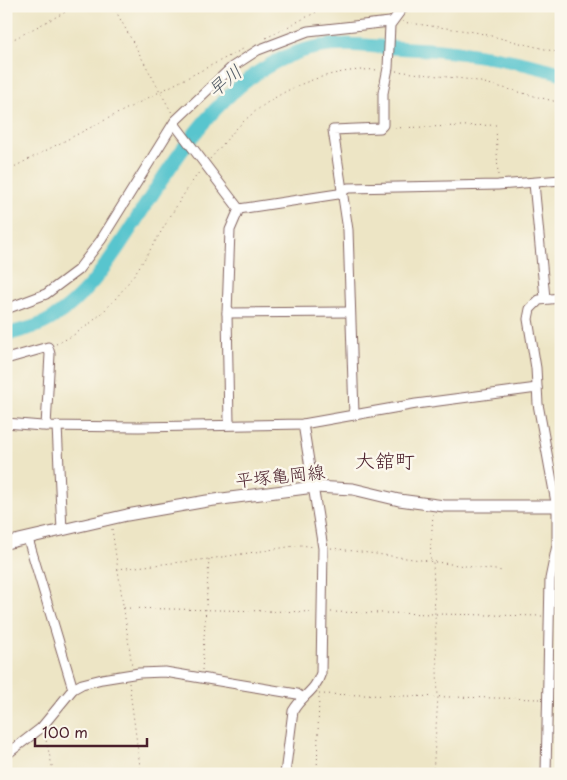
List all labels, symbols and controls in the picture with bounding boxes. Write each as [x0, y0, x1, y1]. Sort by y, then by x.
water label: 早川 [200, 57, 248, 103]
district label: 大舘町 [355, 445, 415, 475]
street label: 平塚亀岡線 [234, 457, 326, 493]
scale bar [35, 715, 148, 747]
text: 100 m [42, 720, 88, 743]

